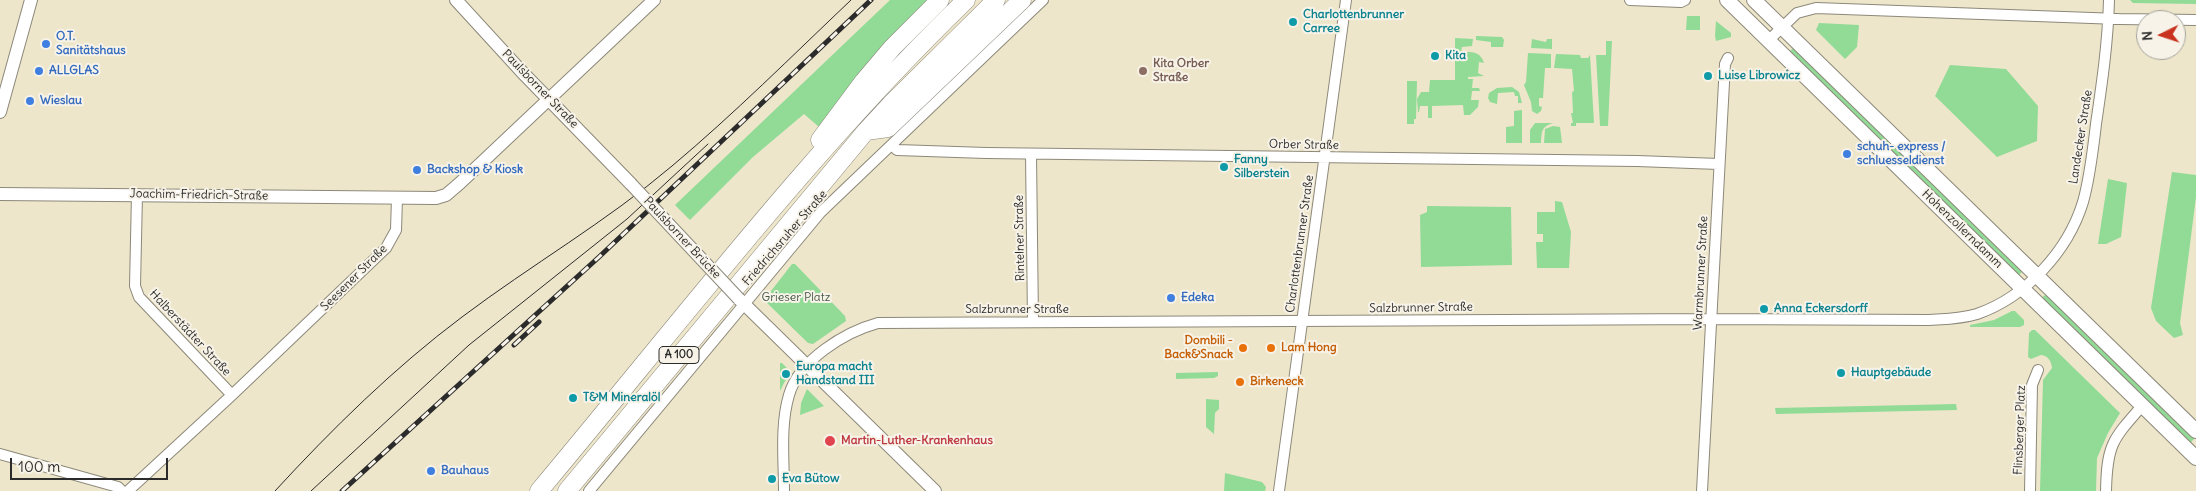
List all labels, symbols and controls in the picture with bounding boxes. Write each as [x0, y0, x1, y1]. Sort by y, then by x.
place label: Charlottenbrunner Carree [1303, 8, 1404, 36]
north arrow [2136, 10, 2186, 60]
marker: Charlottenbrunner Carree [1287, 16, 1299, 28]
place label: O.T. Sanitätshaus [56, 30, 126, 58]
text: N [2138, 31, 2156, 41]
marker: O.T. Sanitätshaus [40, 38, 52, 50]
street label: Paulsborner Straße [499, 47, 581, 131]
place label: Kita [1445, 49, 1466, 63]
marker: Kita [1429, 50, 1441, 62]
place label: Kita Orber Straße [1153, 57, 1209, 85]
place label: ALLGLAS [49, 64, 99, 78]
marker: ALLGLAS [33, 65, 45, 77]
marker: Kita Orber Straße [1137, 65, 1149, 77]
place label: Luise Librowicz [1718, 69, 1800, 83]
marker: Luise Librowicz [1702, 70, 1714, 82]
street label: Landecker Straße [2066, 89, 2096, 185]
place label: Wieslau [40, 94, 82, 108]
marker: Wieslau [24, 95, 36, 107]
street label: Orber Straße [1269, 137, 1339, 153]
place label: schuh- express / schluesseldienst [1857, 140, 1946, 168]
marker: schuh- express / schluesseldienst [1841, 148, 1853, 160]
place label: Fanny Silberstein [1234, 153, 1290, 181]
marker: Fanny Silberstein [1218, 161, 1230, 173]
place label: Backshop & Kiosk [427, 163, 523, 177]
marker: Backshop & Kiosk [411, 164, 423, 176]
street label: Charlottenbrunner Straße [1283, 174, 1317, 314]
street label: Joachim-Friedrich-Straße [130, 187, 268, 203]
street label: Friedrichsruher Straße [740, 187, 830, 289]
street label: Hohenzollerndamm [1919, 187, 2005, 271]
street label: Paulsborner Brücke [640, 194, 724, 282]
street label: Rintelner Straße [1012, 195, 1028, 281]
street label: Warmbrunner Straße [1691, 215, 1711, 331]
street label: Seesener Straße [318, 242, 390, 314]
street label: Halberstädter Straße [146, 287, 234, 379]
park label: Grieser Platz [762, 291, 830, 305]
place label: Edeka [1181, 291, 1214, 305]
marker: Edeka [1165, 292, 1177, 304]
street label: Salzbrunner Straße [1369, 300, 1473, 316]
place label: Anna Eckersdorff [1774, 302, 1868, 316]
street label: Salzbrunner Straße [965, 303, 1069, 317]
marker: Anna Eckersdorff [1758, 303, 1770, 315]
place label: Dombili - Back&Snack [1164, 334, 1233, 362]
place label: Lam Hong [1281, 341, 1337, 355]
marker: Dombili - Back&Snack [1237, 342, 1249, 354]
marker: Lam Hong [1265, 342, 1277, 354]
road number: A 100 [659, 346, 699, 364]
place label: Europa macht Handstand III [796, 360, 874, 388]
place label: Hauptgebäude [1851, 366, 1931, 380]
marker: Hauptgebäude [1835, 367, 1847, 379]
marker: Europa macht Handstand III [780, 368, 792, 380]
place label: Birkeneck [1250, 375, 1304, 389]
marker: Birkeneck [1234, 376, 1246, 388]
street label: Flinsberger Platz [2011, 385, 2029, 475]
place label: T&M Mineralöl [583, 391, 660, 405]
marker: T&M Mineralöl [567, 392, 579, 404]
marker: Martin-Luther-Krankenhaus [823, 434, 837, 448]
place label: Martin-Luther-Krankenhaus [841, 434, 993, 448]
scale bar [12, 448, 170, 480]
text: 100 m [18, 457, 60, 476]
place label: Bauhaus [441, 464, 489, 478]
marker: Bauhaus [425, 465, 437, 477]
place label: Eva Bütow [782, 472, 839, 486]
marker: Eva Bütow [766, 473, 778, 485]

